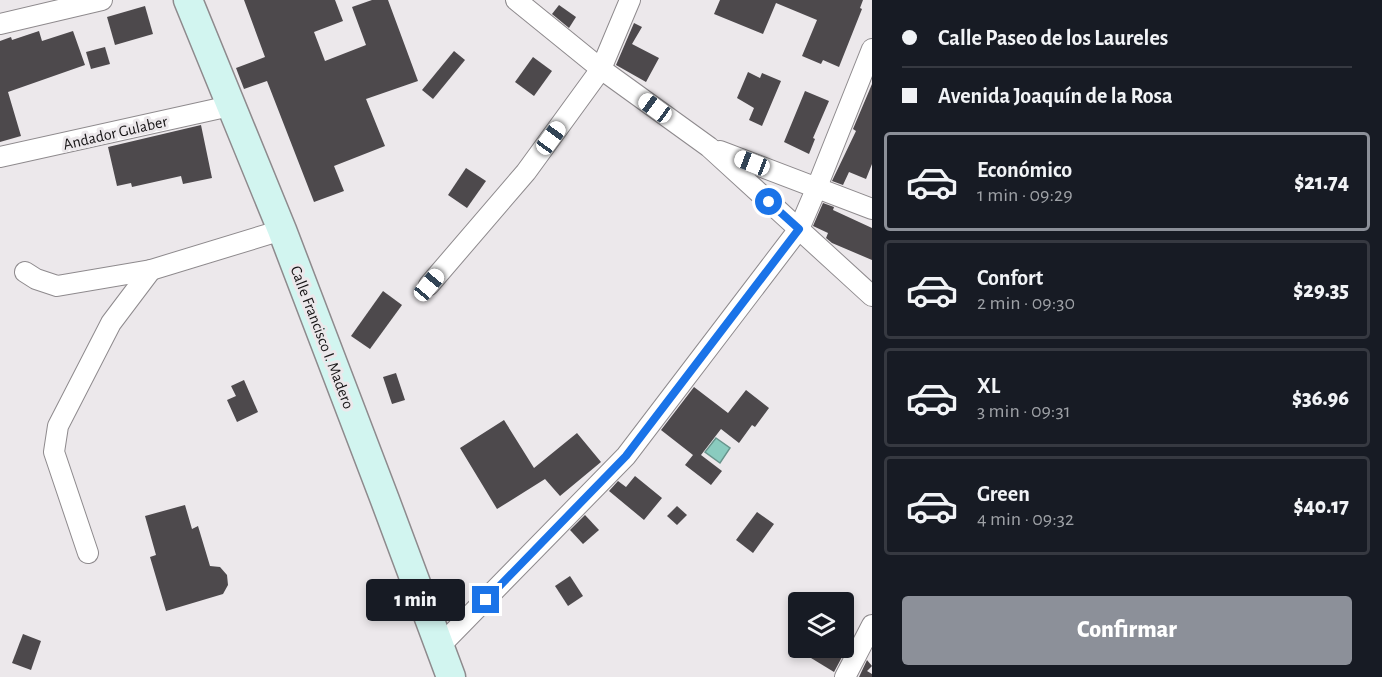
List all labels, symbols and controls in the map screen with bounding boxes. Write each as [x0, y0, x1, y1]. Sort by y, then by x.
text: Calle Paseo de los Laureles [938, 27, 1168, 49]
text: Avenida Joaquín de la Rosa [938, 85, 1173, 107]
car [635, 90, 675, 126]
street label: Andador Gulaber [62, 113, 170, 153]
car [533, 118, 569, 158]
car [732, 148, 772, 178]
icon: car [905, 155, 959, 209]
text: Económico [977, 159, 1072, 181]
text: $21.74 [1294, 171, 1349, 193]
text: 1 min · 09:29 [977, 185, 1073, 205]
route start [755, 188, 782, 215]
icon: car [905, 263, 959, 317]
street label: Calle Francisco I. Madero [287, 264, 357, 411]
car [411, 265, 447, 305]
text: Confort [977, 267, 1043, 289]
text: $29.35 [1293, 279, 1349, 301]
text: 2 min · 09:30 [977, 293, 1075, 313]
icon: car [905, 371, 959, 425]
text: XL [977, 375, 1000, 397]
text: $36.96 [1292, 387, 1349, 409]
text: 3 min · 09:31 [977, 401, 1071, 421]
icon: car [905, 479, 959, 533]
text: Green [977, 483, 1030, 505]
text: $40.17 [1293, 495, 1349, 517]
text: 4 min · 09:32 [977, 509, 1074, 529]
callout: 1 min [366, 579, 465, 621]
route end [472, 586, 499, 613]
text: 1 min [394, 590, 437, 610]
map controls [788, 592, 854, 658]
button: layers [788, 592, 854, 658]
button: Confirmar [902, 596, 1352, 665]

